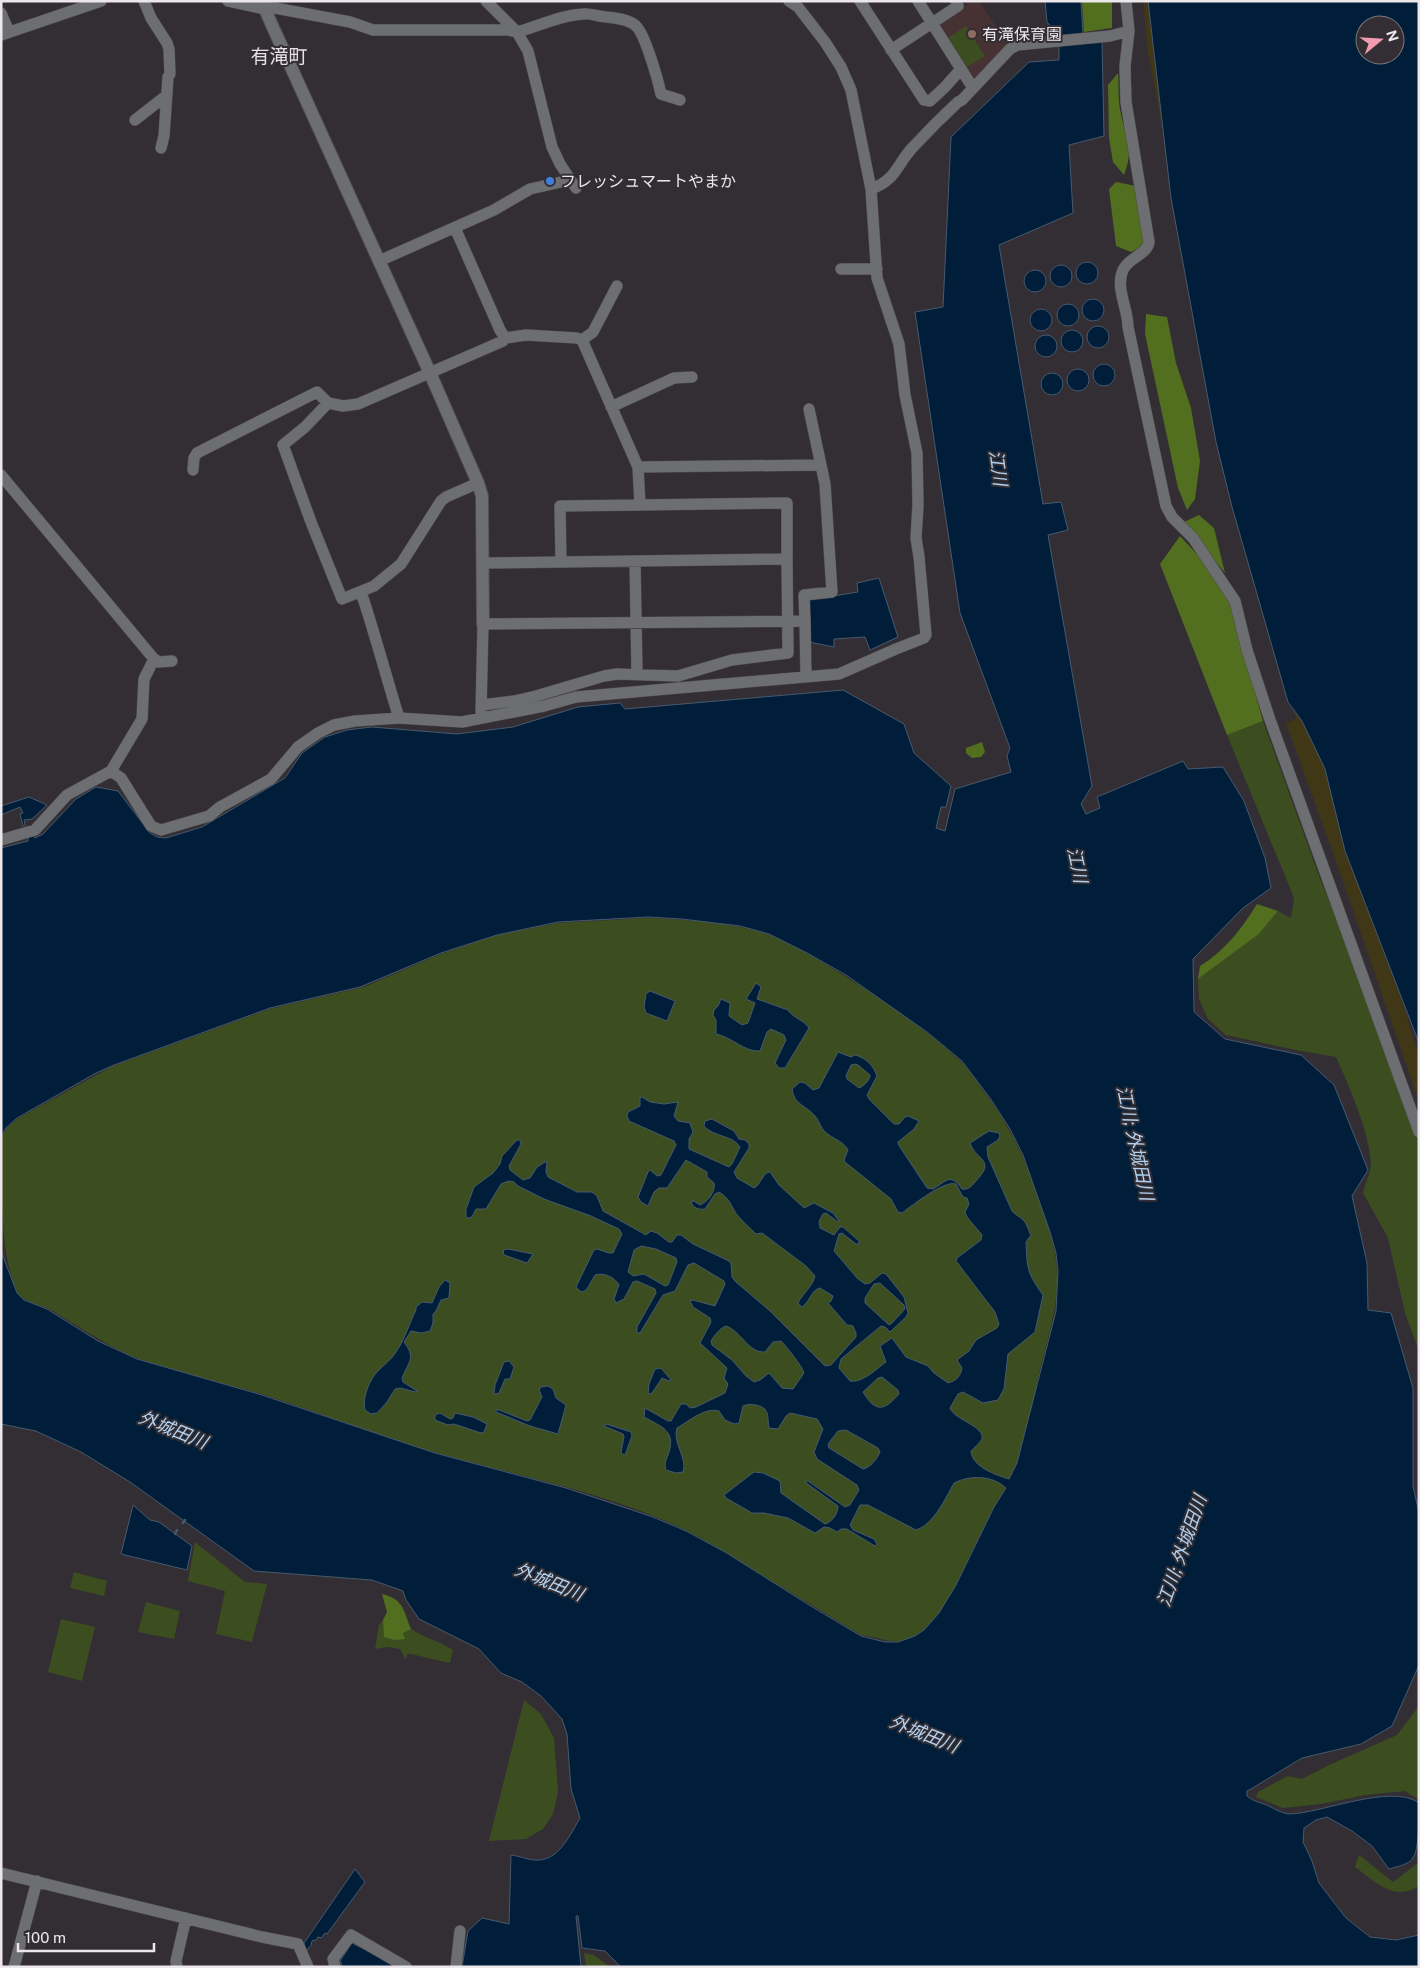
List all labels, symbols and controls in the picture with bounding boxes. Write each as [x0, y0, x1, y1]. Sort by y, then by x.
north arrow [1355, 15, 1405, 65]
place label: 有滝保育園 [982, 25, 1062, 44]
marker: 有滝保育園 [966, 28, 978, 40]
text: N [1383, 28, 1402, 44]
district label: 有滝町 [250, 45, 308, 67]
place label: フレッシュマートやまか [560, 172, 736, 191]
marker: フレッシュマートやまか [544, 175, 556, 187]
water label: 江川 [986, 449, 1012, 489]
water label: 江川 [1063, 845, 1092, 887]
water label: 江川; 外城田川 [1113, 1084, 1158, 1204]
water label: 外城田川 [136, 1406, 212, 1454]
water label: 江川; 外城田川 [1153, 1490, 1211, 1609]
water label: 外城田川 [512, 1558, 588, 1606]
water label: 外城田川 [887, 1710, 963, 1758]
scale bar [18, 1920, 154, 1952]
text: 100 m [25, 1929, 66, 1946]

